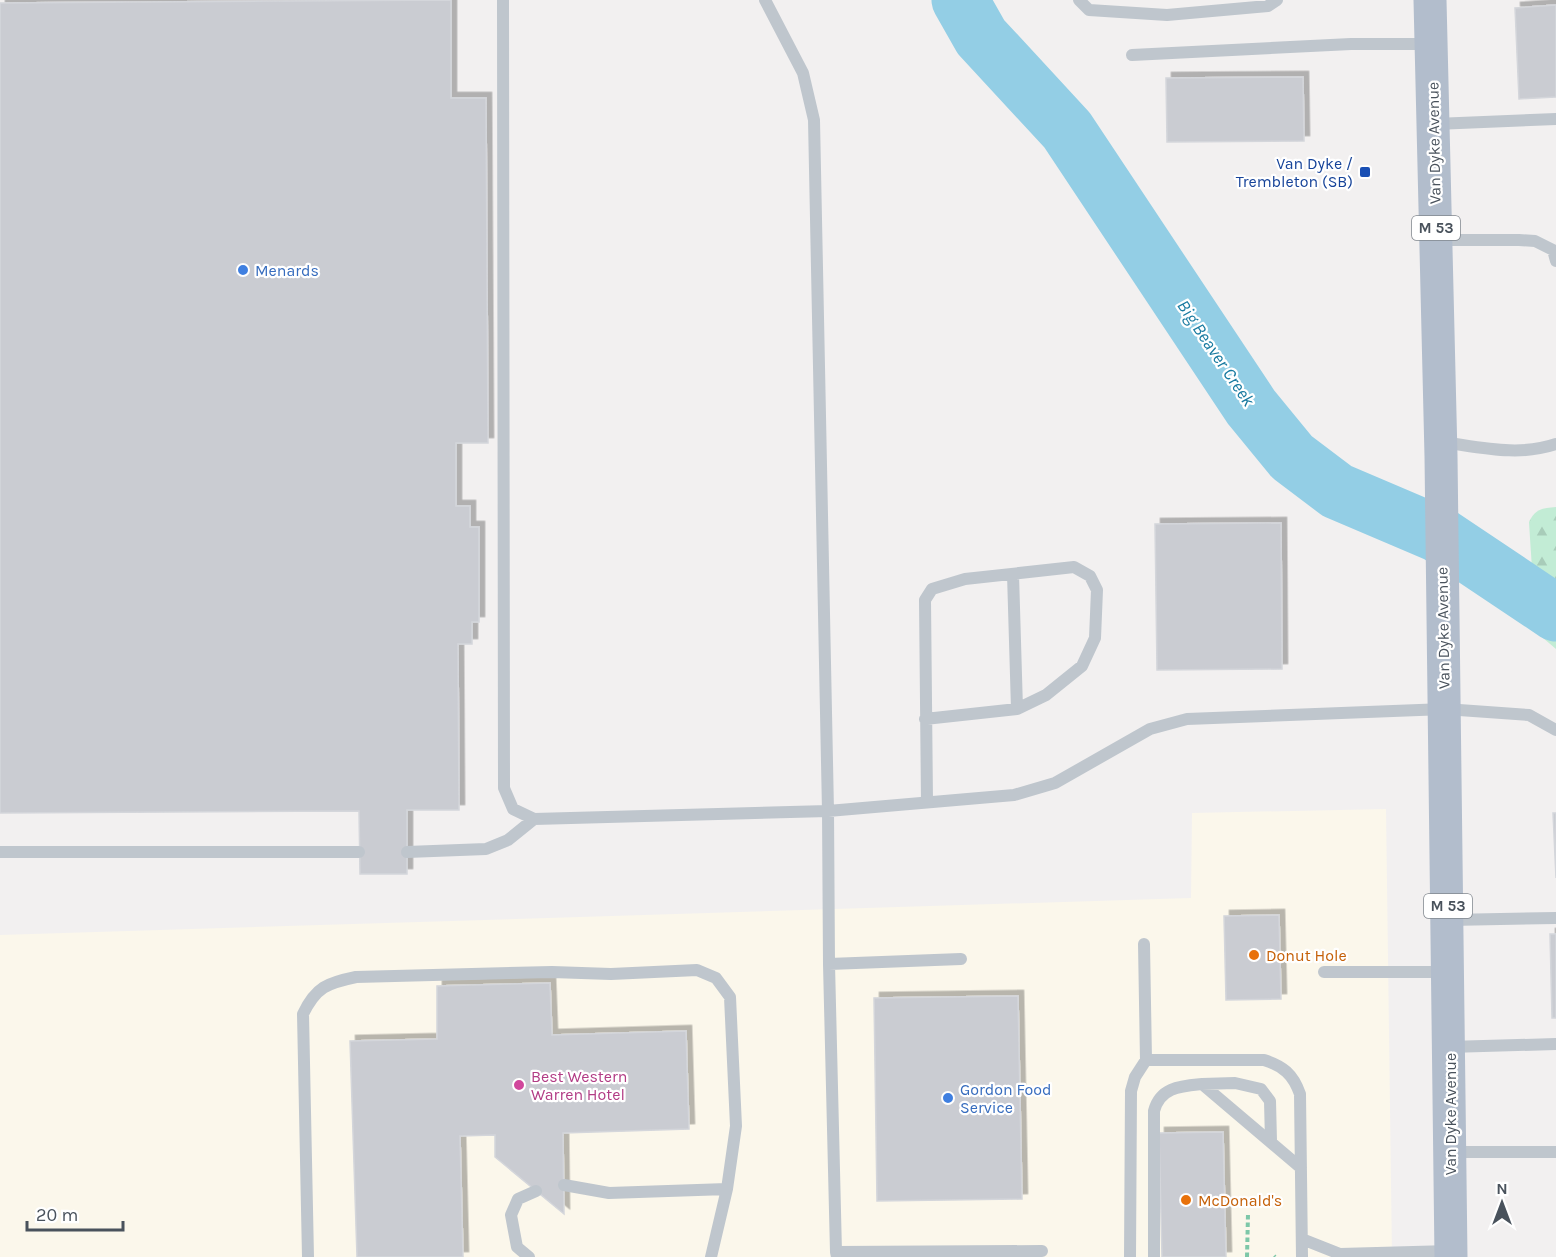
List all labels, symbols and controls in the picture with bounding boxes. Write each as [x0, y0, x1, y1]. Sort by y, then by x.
street label: Van Dyke Avenue [1423, 82, 1445, 204]
place label: Van Dyke / Trembleton (SB) [1236, 154, 1353, 191]
marker: Van Dyke / Trembleton (SB) [1358, 165, 1372, 179]
road number: M 53 [1412, 216, 1460, 240]
place label: Menards [255, 261, 319, 280]
marker: Menards [236, 263, 250, 277]
water label: Big Beaver Creek [1172, 296, 1260, 411]
street label: Van Dyke Avenue [1432, 567, 1454, 689]
road number: M 53 [1424, 894, 1472, 918]
place label: Donut Hole [1266, 946, 1347, 965]
marker: Donut Hole [1247, 948, 1261, 962]
street label: Van Dyke Avenue [1441, 1053, 1460, 1175]
place label: Best Western Warren Hotel [531, 1067, 627, 1104]
marker: Best Western Warren Hotel [512, 1078, 526, 1092]
place label: Gordon Food Service [960, 1080, 1051, 1117]
marker: Gordon Food Service [941, 1091, 955, 1105]
north arrow [1472, 1173, 1532, 1233]
text: N [1496, 1179, 1508, 1198]
place label: McDonald's [1198, 1191, 1282, 1210]
marker: McDonald's [1179, 1193, 1193, 1207]
scale bar [27, 1194, 123, 1232]
text: 20 m [36, 1204, 78, 1226]

